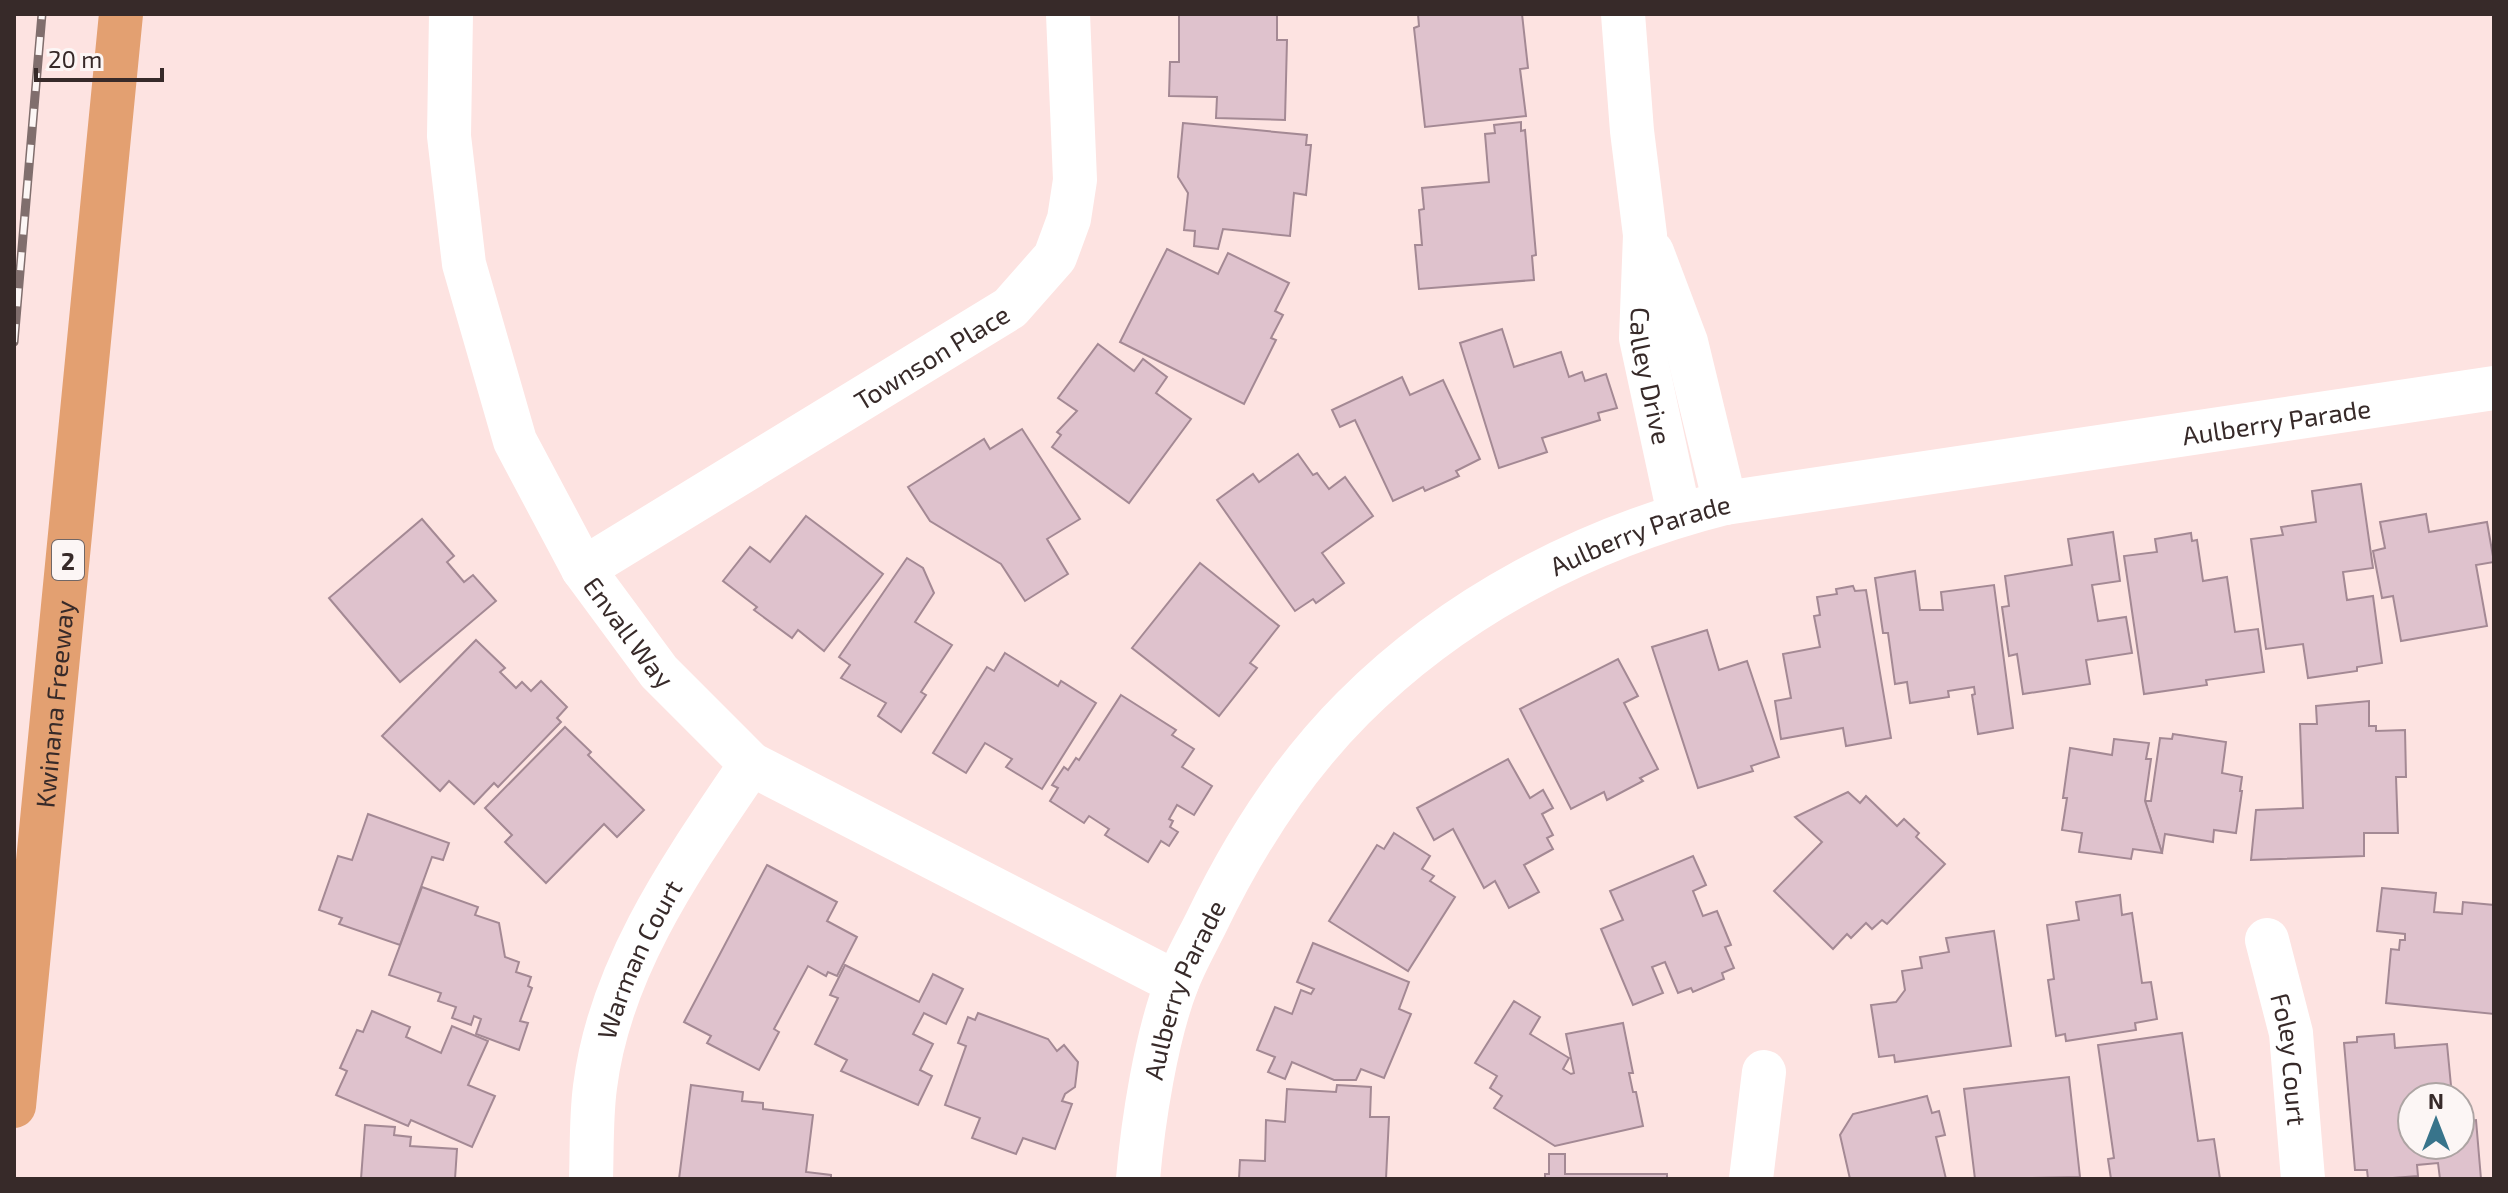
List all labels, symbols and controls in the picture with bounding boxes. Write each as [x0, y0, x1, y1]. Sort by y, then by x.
scale bar [36, 32, 162, 82]
text: 20 m [48, 44, 102, 73]
street label: Townson Place [848, 297, 1014, 415]
street label: Calley Drive [1625, 307, 1679, 447]
street label: Aulberry Parade [2180, 391, 2373, 450]
street label: Aulberry Parade [1544, 487, 1733, 581]
road number: 2 [52, 540, 84, 580]
street label: Envall Way [578, 570, 681, 694]
street label: Kwinana Freeway [28, 599, 79, 809]
street label: Warman Court [589, 873, 687, 1042]
street label: Aulberry Parade [1136, 894, 1231, 1082]
street label: Foley Court [2266, 989, 2314, 1127]
north arrow [2396, 1081, 2476, 1161]
text: N [2428, 1087, 2444, 1113]

